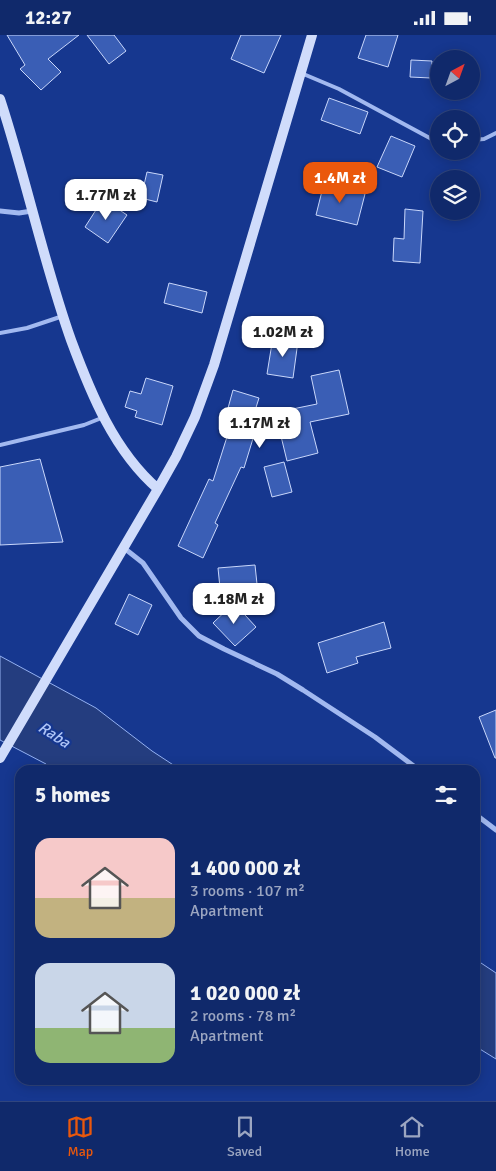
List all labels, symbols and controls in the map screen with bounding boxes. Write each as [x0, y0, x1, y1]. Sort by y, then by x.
text: 12:27 [25, 6, 72, 30]
north arrow [430, 50, 480, 100]
map controls [430, 50, 480, 220]
button: locate [430, 110, 480, 160]
pin: 1.4M zł [294, 161, 386, 204]
text: 1.4M zł [314, 168, 366, 188]
button: layers [430, 170, 480, 220]
pin: 1.77M zł [54, 179, 158, 221]
text: 1.77M zł [76, 185, 136, 205]
pin: 1.02M zł [231, 315, 335, 358]
text: 1.02M zł [253, 322, 313, 342]
pin: 1.17M zł [208, 407, 312, 449]
text: 1.17M zł [230, 413, 290, 433]
pin: 1.18M zł [182, 583, 286, 625]
text: 1.18M zł [204, 589, 264, 609]
water label: Raba [34, 717, 75, 753]
icon: filters [432, 781, 460, 809]
text: 5 homes [35, 782, 110, 808]
text: 1 400 000 zł [190, 855, 300, 881]
icon: home [75, 858, 135, 918]
text: 3 rooms · 107 m² [190, 881, 305, 901]
text: Apartment [190, 901, 263, 921]
text: 1 020 000 zł [190, 980, 300, 1006]
icon: home [75, 983, 135, 1043]
text: 2 rooms · 78 m² [190, 1006, 296, 1026]
text: Apartment [190, 1026, 263, 1046]
tab: Map [66, 1113, 94, 1160]
tab: Saved [227, 1113, 262, 1160]
tab: Home [395, 1113, 430, 1160]

